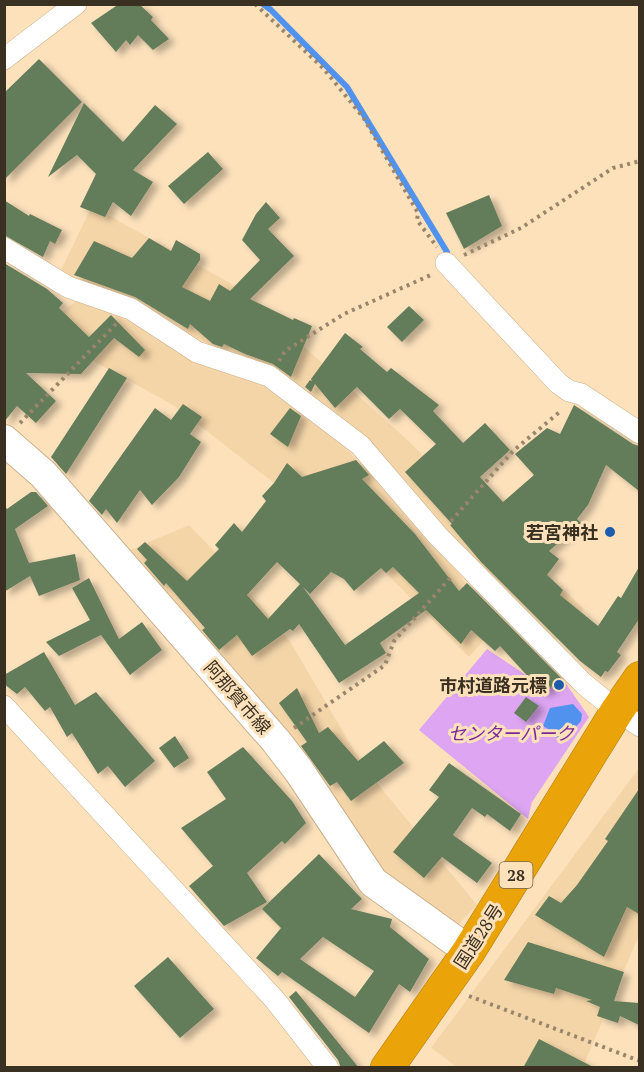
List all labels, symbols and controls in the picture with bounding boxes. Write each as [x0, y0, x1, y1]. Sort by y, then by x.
place label: 若宮神社 [526, 520, 598, 544]
marker: 若宮神社 [603, 525, 617, 539]
street label: 阿那賀市線 [199, 655, 277, 739]
place label: 市村道路元標 [439, 673, 547, 697]
marker: 市村道路元標 [552, 678, 566, 692]
park label: センターパーク [448, 721, 575, 745]
road number: 28 [500, 862, 532, 888]
street label: 国道28号 [448, 899, 508, 973]

